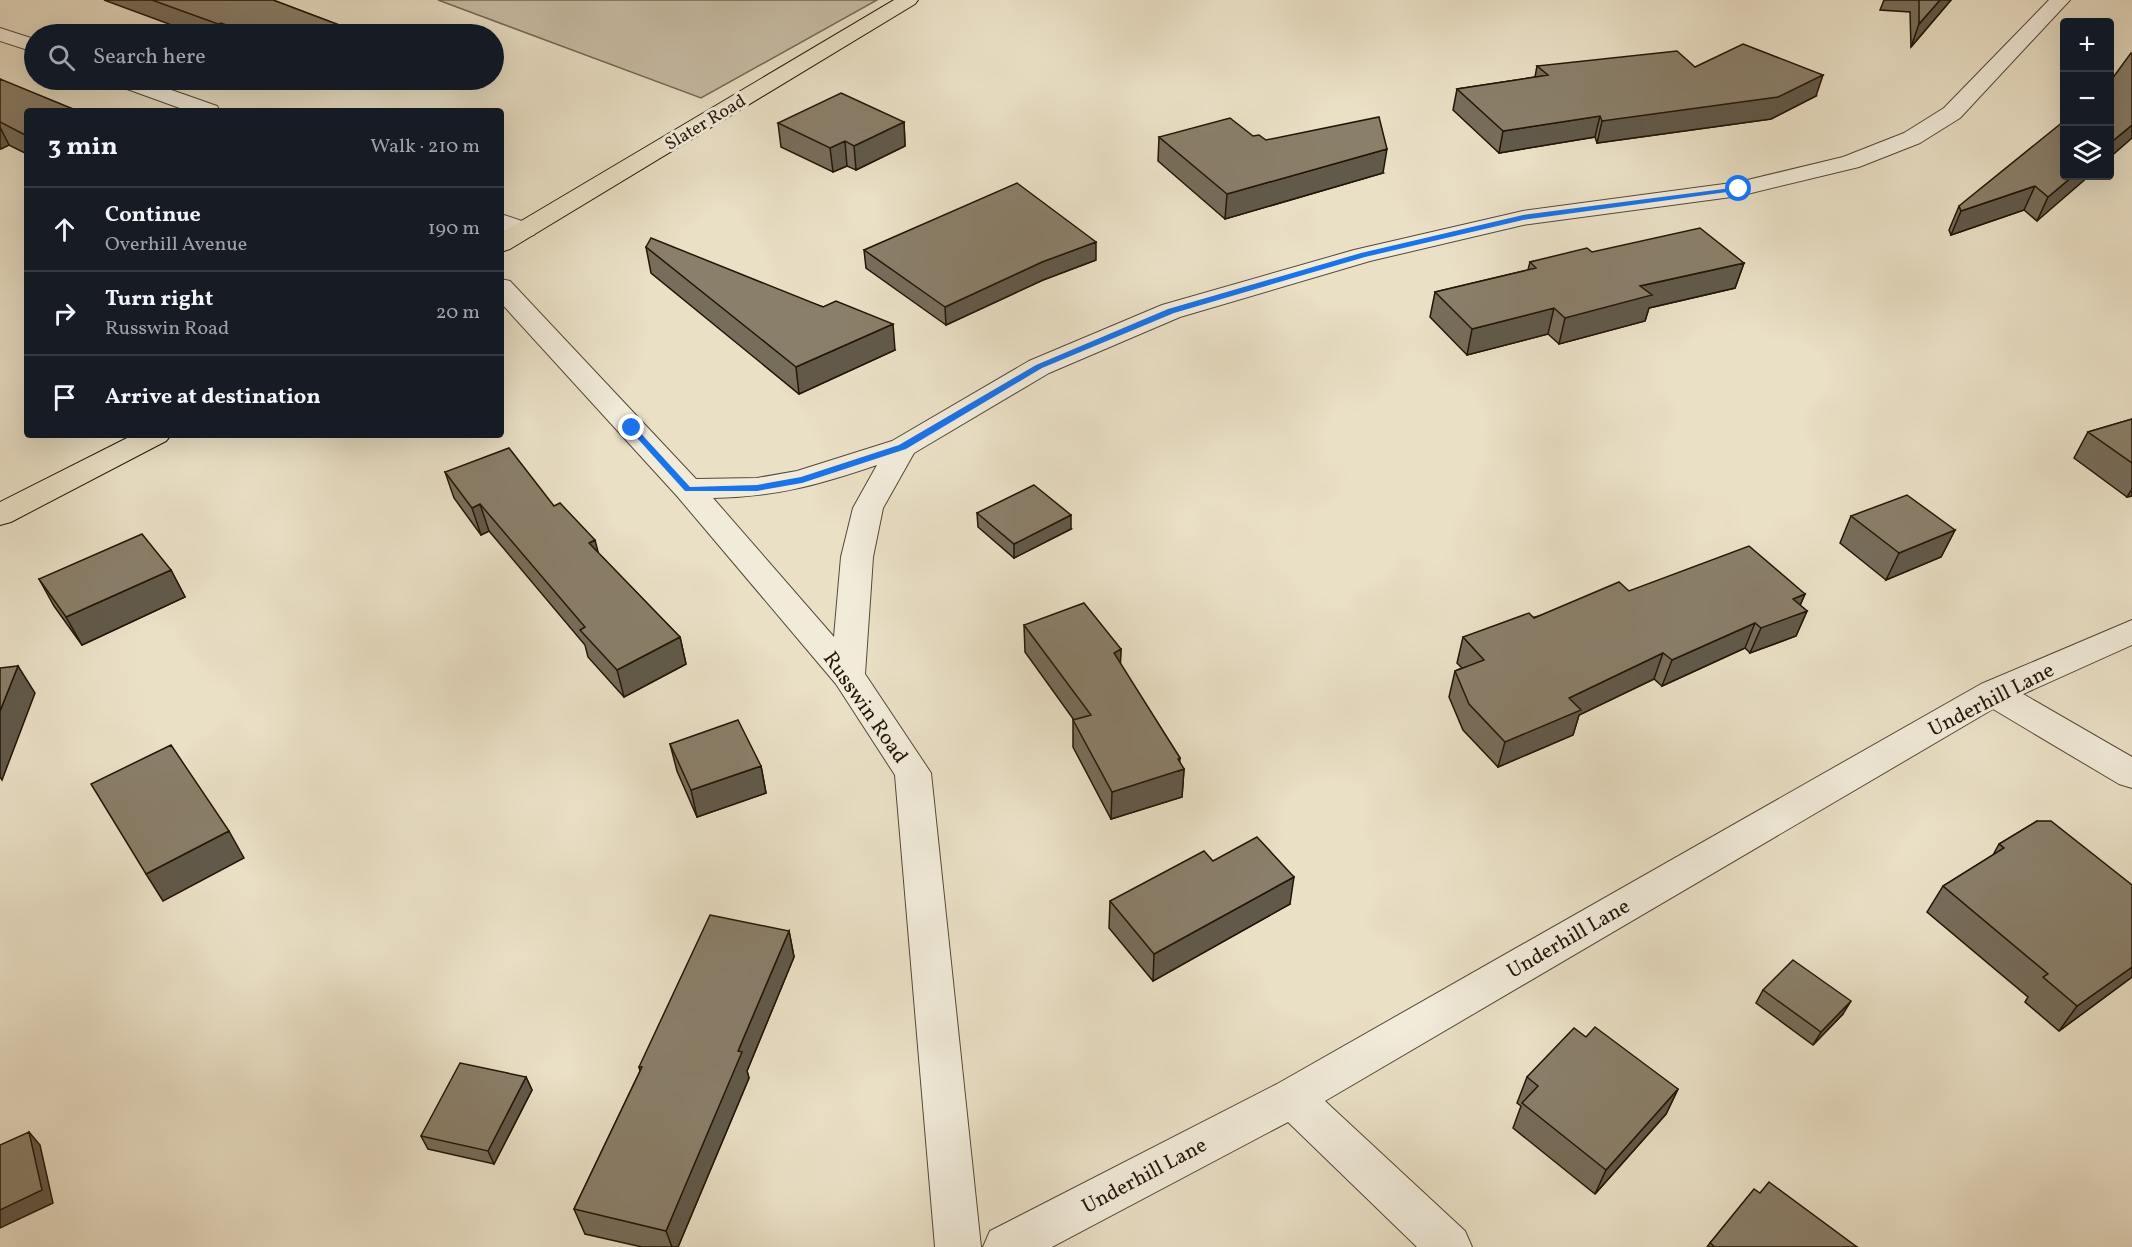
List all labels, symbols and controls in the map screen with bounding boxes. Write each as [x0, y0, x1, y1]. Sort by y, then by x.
map controls [2060, 18, 2114, 180]
button: + [2060, 18, 2114, 72]
search box [24, 24, 504, 90]
icon: search [45, 41, 78, 74]
text: Search here [93, 42, 206, 73]
button: − [2060, 72, 2114, 126]
street label: Slater Road [661, 89, 751, 157]
button: layers [2060, 126, 2114, 180]
text: 3 min [48, 129, 118, 165]
text: Walk · 210 m [370, 133, 480, 161]
route start [1725, 175, 1751, 201]
text: Continue [105, 200, 201, 231]
icon: ahead [48, 213, 81, 246]
text: 190 m [428, 215, 480, 243]
text: Overhill Avenue [105, 231, 247, 259]
text: Turn right [105, 284, 213, 315]
icon: right [48, 297, 81, 330]
text: 20 m [436, 299, 480, 327]
text: Russwin Road [105, 315, 229, 343]
icon: arrive [48, 381, 81, 414]
text: Arrive at destination [105, 382, 321, 413]
route end [618, 414, 644, 440]
street label: Russwin Road [815, 646, 914, 770]
street label: Underhill Lane [1924, 656, 2060, 744]
street label: Underhill Lane [1502, 892, 1636, 986]
street label: Underhill Lane [1077, 1131, 1212, 1221]

